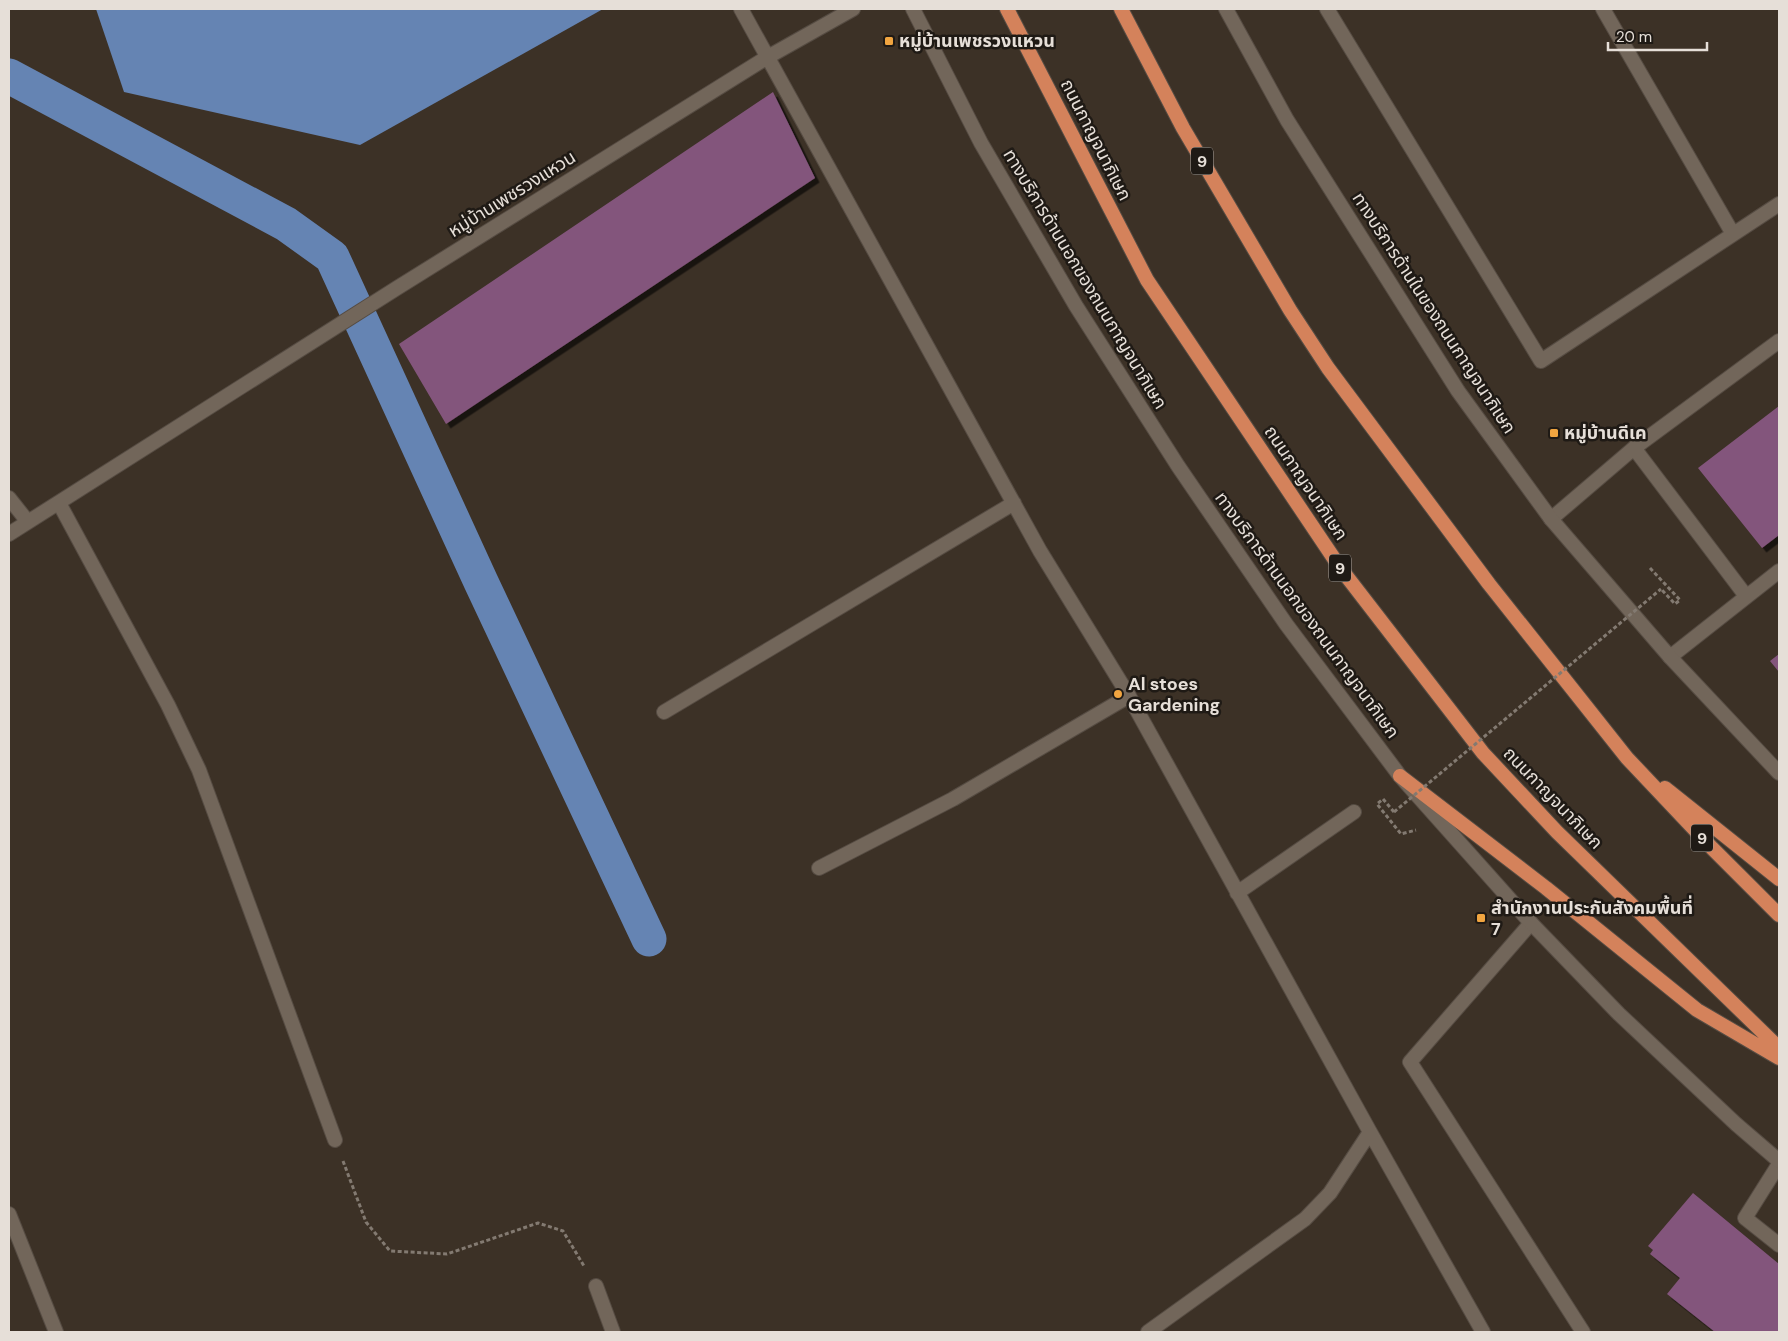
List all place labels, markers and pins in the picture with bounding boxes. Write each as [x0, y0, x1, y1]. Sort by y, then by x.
place label: หมู่บ้านเพชรวงแหวน [899, 29, 1055, 53]
marker: หมู่บ้านเพชรวงแหวน [883, 35, 895, 47]
place label: หมู่บ้านดีเค [1564, 421, 1647, 445]
marker: หมู่บ้านดีเค [1548, 427, 1560, 439]
place label: Al stoes Gardening [1128, 672, 1220, 717]
marker: Al stoes Gardening [1112, 688, 1124, 700]
place label: สำนักงานประกันสังคมพื้นที่ 7 [1491, 895, 1693, 941]
marker: สำนักงานประกันสังคมพื้นที่ 7 [1475, 912, 1487, 924]

